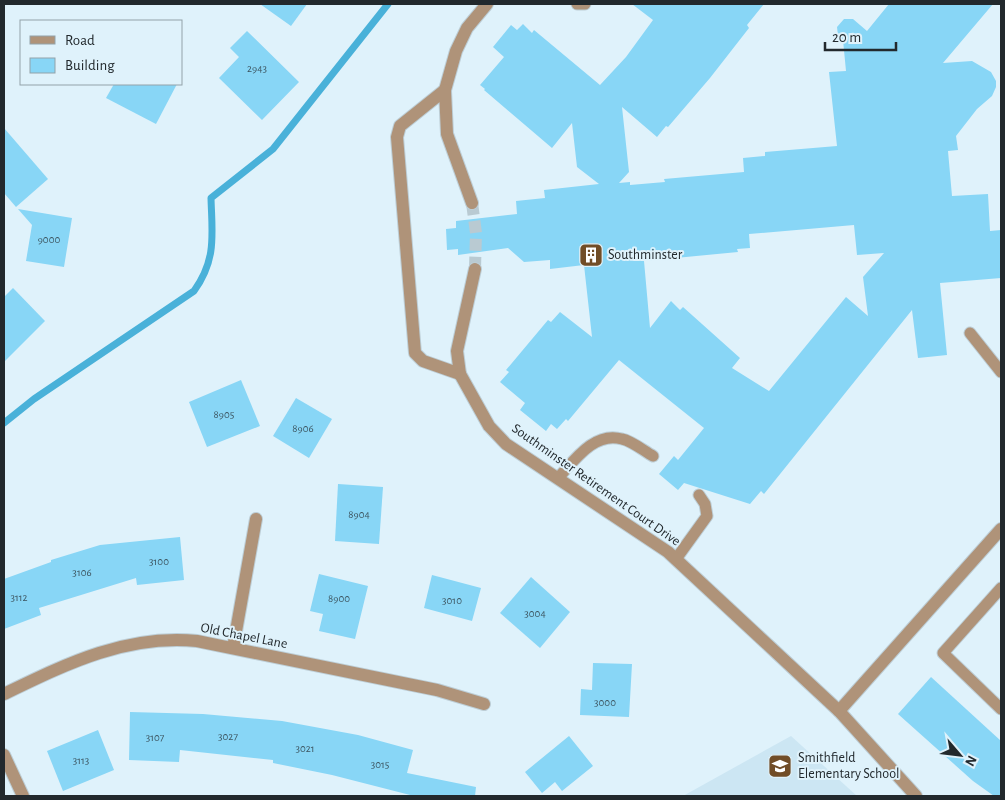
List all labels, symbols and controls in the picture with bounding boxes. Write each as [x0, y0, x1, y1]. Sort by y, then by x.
legend [20, 20, 182, 85]
scale bar [825, 20, 896, 52]
text: 20 m [832, 30, 861, 45]
text: Road [65, 33, 95, 48]
text: Building [65, 58, 115, 73]
house number: 2943 [247, 63, 267, 74]
house number: 9000 [38, 234, 60, 245]
building icon: Southminster [578, 242, 604, 268]
place label: Southminster [608, 248, 683, 262]
house number: 8905 [214, 409, 235, 420]
street label: Southminster Retirement Court Drive [509, 421, 683, 549]
house number: 8906 [292, 423, 314, 434]
house number: 8904 [348, 509, 370, 520]
house number: 3100 [149, 556, 169, 567]
house number: 3106 [72, 567, 92, 578]
house number: 3112 [10, 592, 28, 603]
house number: 8900 [328, 593, 350, 604]
house number: 3010 [442, 595, 462, 606]
house number: 3004 [524, 608, 546, 619]
street label: Old Chapel Lane [199, 621, 289, 651]
house number: 3000 [594, 697, 616, 708]
north arrow [935, 730, 985, 780]
house number: 3027 [218, 731, 238, 742]
house number: 3107 [146, 732, 165, 743]
house number: 3021 [295, 743, 315, 754]
place label: Smithfield Elementary School [798, 751, 900, 781]
school or university icon: Smithfield Elementary School [767, 753, 793, 779]
text: N [962, 753, 979, 768]
house number: 3113 [73, 755, 90, 766]
house number: 3015 [371, 759, 390, 770]

